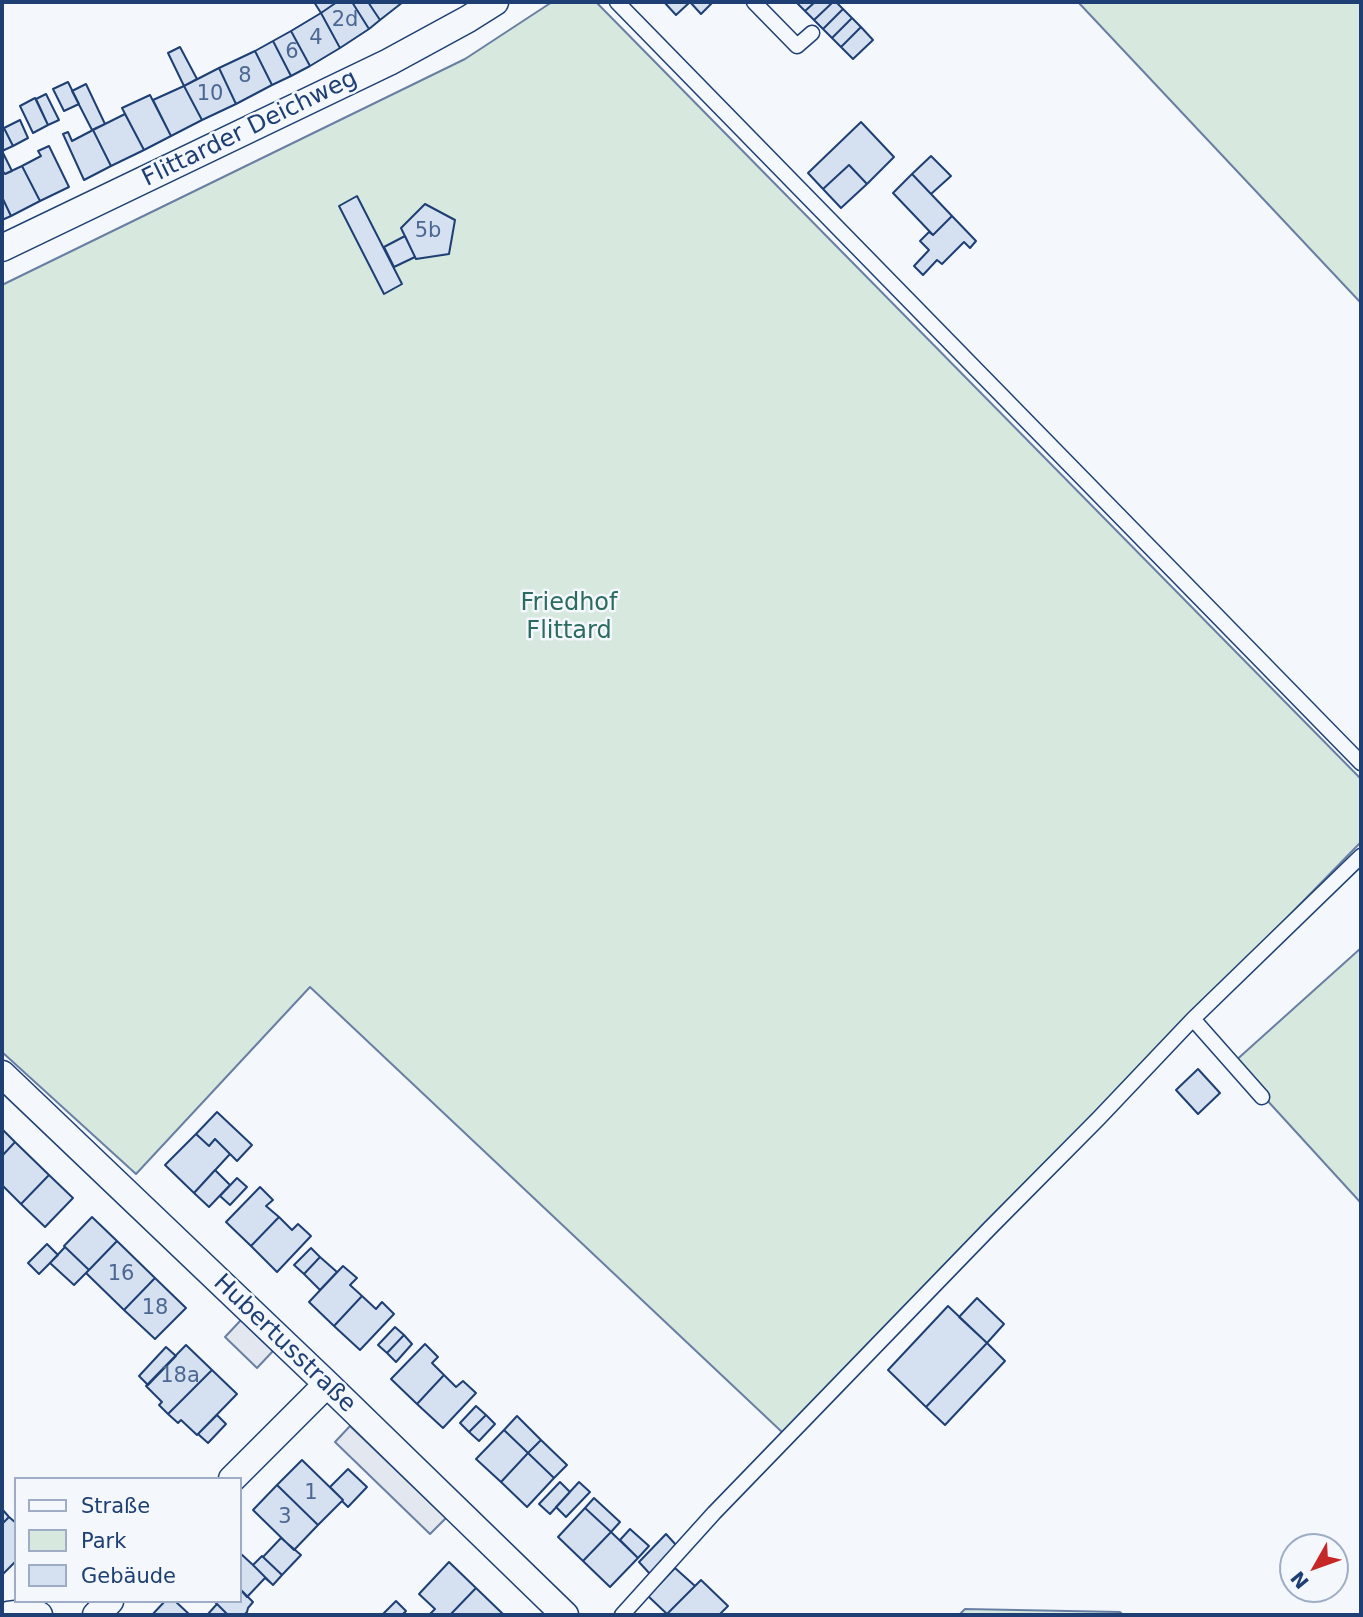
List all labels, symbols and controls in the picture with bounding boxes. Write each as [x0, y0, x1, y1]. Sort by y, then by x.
house number: 2d [332, 8, 358, 34]
house number: 4 [309, 26, 323, 52]
house number: 6 [285, 40, 299, 66]
street label: Flittarder Deichweg [138, 64, 362, 194]
house number: 8 [238, 64, 252, 90]
house number: 10 [197, 82, 223, 108]
house number: 5b [415, 219, 441, 245]
park label: Friedhof Flittard [521, 590, 617, 646]
house number: 16 [108, 1262, 134, 1288]
street label: Hubertusstraße [207, 1269, 361, 1419]
house number: 18 [142, 1296, 168, 1322]
house number: 18a [160, 1364, 200, 1390]
legend [14, 1477, 242, 1603]
house number: 1 [304, 1481, 318, 1507]
text: Straße [81, 1494, 150, 1518]
house number: 3 [278, 1505, 292, 1531]
text: Park [81, 1529, 126, 1553]
north arrow [1279, 1533, 1349, 1603]
text: Gebäude [81, 1564, 176, 1588]
text: N [1286, 1567, 1313, 1593]

